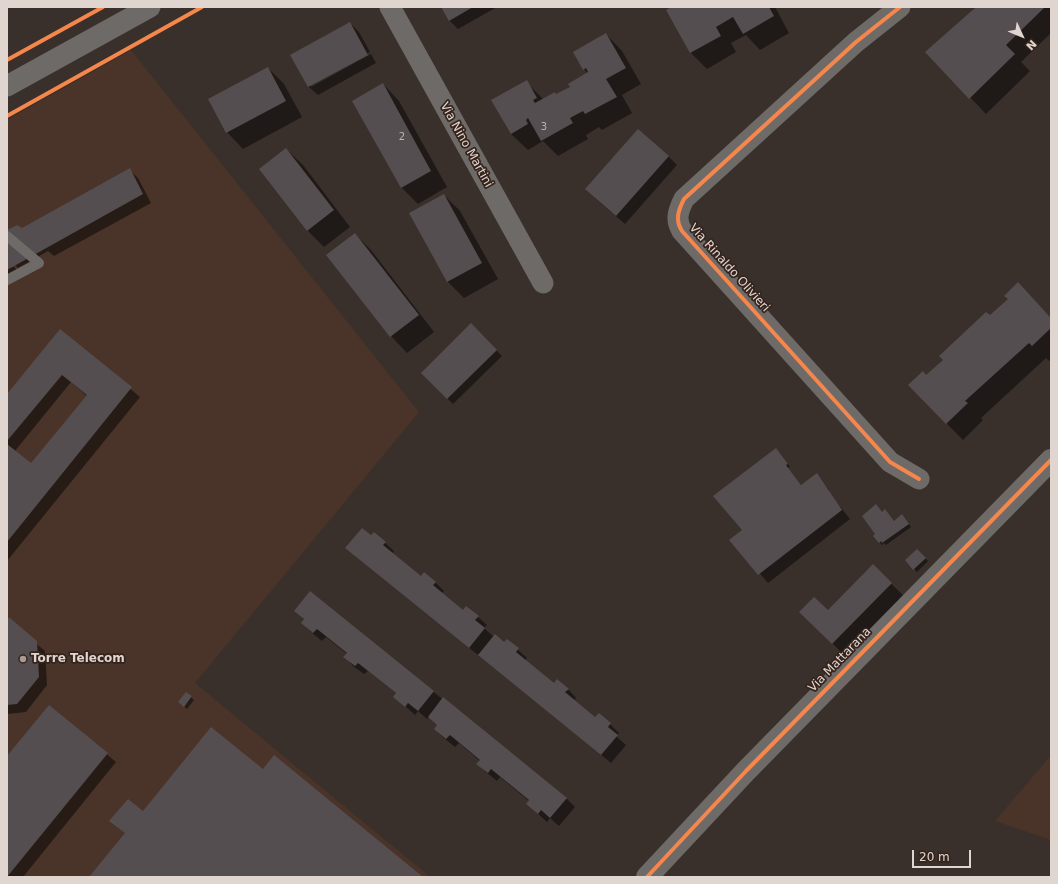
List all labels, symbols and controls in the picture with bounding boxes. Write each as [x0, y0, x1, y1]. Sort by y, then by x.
north arrow [1002, 16, 1042, 56]
text: N [1023, 37, 1039, 53]
street label: Via Nino Martini [437, 100, 495, 190]
house number: 3 [541, 121, 547, 133]
house number: 2 [399, 131, 405, 143]
street label: Via Rinaldo Olivieri [686, 221, 772, 315]
street label: Via Mattarana [806, 625, 874, 695]
place label: Torre Telecom [31, 652, 125, 666]
marker: Torre Telecom [18, 654, 28, 664]
scale bar [914, 842, 973, 868]
text: 20 m [919, 850, 950, 864]

